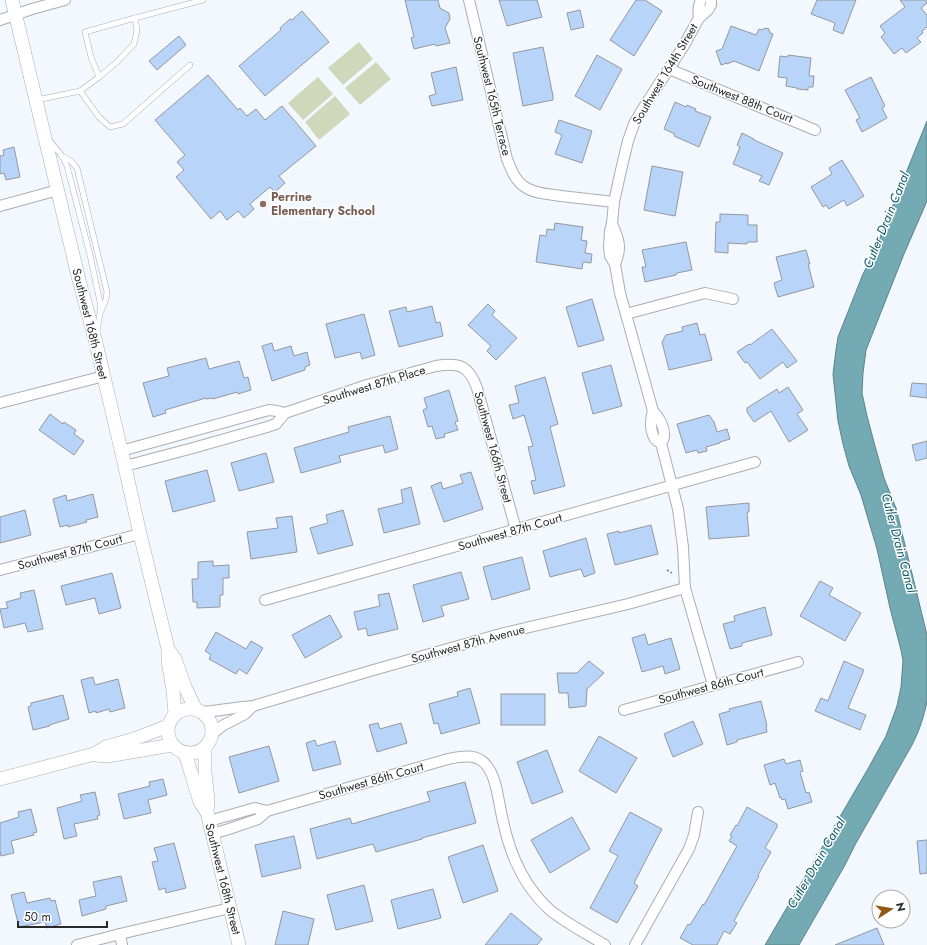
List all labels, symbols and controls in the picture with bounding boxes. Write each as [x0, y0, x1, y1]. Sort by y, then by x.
street label: Southwest 164th Street [628, 20, 702, 128]
street label: Southwest 165th Terrace [468, 34, 516, 158]
street label: Southwest 88th Court [689, 70, 796, 128]
water label: Cutler Drain Canal [858, 168, 914, 271]
place label: Perrine Elementary School [271, 188, 375, 220]
marker: Perrine Elementary School [258, 199, 268, 209]
street label: Southwest 168th Street [67, 266, 113, 382]
street label: Southwest 87th Place [320, 361, 428, 409]
street label: Southwest 166th Street [469, 389, 517, 505]
water label: Cutler Drain Canal [877, 491, 922, 596]
street label: Southwest 87th Court [456, 508, 564, 555]
street label: Southwest 87th Court [16, 529, 124, 575]
street label: Southwest 87th Avenue [409, 620, 527, 668]
street label: Southwest 86th Court [656, 663, 766, 709]
street label: Southwest 86th Court [316, 757, 426, 805]
water label: Cutler Drain Canal [782, 813, 850, 912]
street label: Southwest 168th Street [200, 821, 246, 937]
north arrow [871, 889, 911, 929]
text: N [892, 901, 910, 913]
scale bar [18, 903, 107, 929]
text: 50 m [24, 908, 51, 926]

